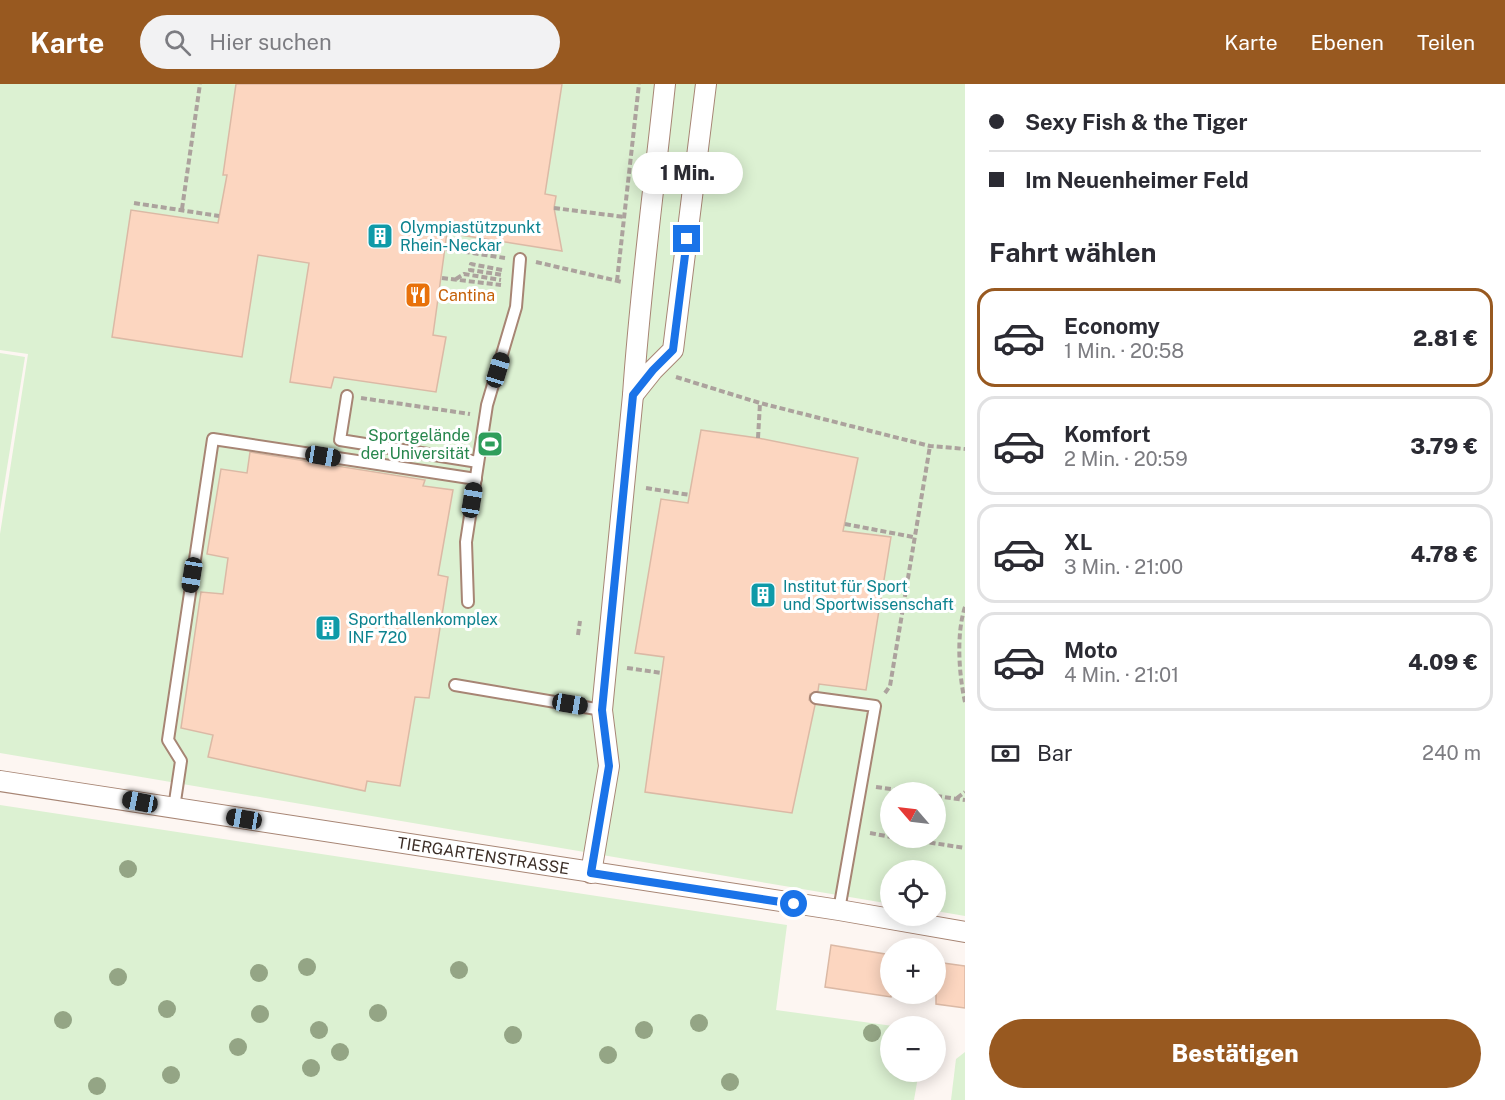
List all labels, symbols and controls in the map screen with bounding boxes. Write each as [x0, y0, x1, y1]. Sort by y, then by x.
search box [140, 15, 560, 69]
text: Karte [30, 26, 104, 59]
icon: search [161, 26, 194, 59]
text: Hier suchen [209, 29, 332, 55]
text: Karte [1224, 30, 1278, 55]
text: Ebenen [1311, 30, 1384, 55]
text: Teilen [1417, 30, 1475, 55]
text: Sexy Fish & the Tiger [1025, 109, 1248, 135]
callout: 1 Min. [632, 152, 742, 194]
text: 1 Min. [660, 161, 715, 185]
text: Im Neuenheimer Feld [1025, 167, 1249, 193]
place label: Olympiastützpunkt Rhein-Neckar [400, 218, 541, 255]
building icon: Olympiastützpunkt Rhein-Neckar [365, 221, 395, 251]
route end [673, 225, 700, 252]
text: Fahrt wählen [989, 236, 1157, 268]
restaurant icon: Cantina [403, 280, 433, 310]
place label: Cantina [438, 286, 495, 305]
icon: car [992, 311, 1046, 365]
text: Economy [1064, 313, 1160, 339]
text: 2.81 € [1413, 325, 1478, 351]
text: 1 Min. · 20:58 [1064, 339, 1184, 363]
car [484, 350, 512, 390]
icon: car [992, 419, 1046, 473]
text: Komfort [1064, 421, 1151, 447]
place label: Sportgelände der Universität [361, 426, 470, 463]
sports icon: Sportgelände der Universität [475, 429, 505, 459]
text: 3.79 € [1410, 433, 1478, 459]
car [304, 444, 342, 468]
text: 2 Min. · 20:59 [1064, 447, 1188, 471]
car [460, 481, 484, 519]
icon: car [992, 527, 1046, 581]
text: XL [1064, 529, 1092, 555]
text: 4.78 € [1410, 541, 1478, 567]
text: 3 Min. · 21:00 [1064, 555, 1183, 579]
car [180, 556, 204, 594]
place label: Institut für Sport und Sportwissenschaft [783, 577, 954, 614]
building icon: Institut für Sport und Sportwissenschaft [748, 580, 778, 610]
place label: Sporthallenkomplex INF 720 [348, 610, 498, 647]
building icon: Sporthallenkomplex INF 720 [313, 613, 343, 643]
icon: car [992, 635, 1046, 689]
text: Moto [1064, 637, 1118, 663]
text: 4.09 € [1408, 649, 1478, 675]
text: 4 Min. · 21:01 [1064, 663, 1179, 687]
car [551, 692, 589, 716]
icon: cash [989, 737, 1022, 770]
text: Bar [1037, 740, 1073, 766]
text: 240 m [1422, 741, 1481, 765]
north arrow [880, 782, 946, 848]
map controls [880, 782, 946, 1082]
car [121, 790, 159, 814]
car [225, 807, 263, 831]
street label: TIERGARTENSTRASSE [396, 833, 571, 878]
button: locate [880, 860, 946, 926]
route start [780, 890, 807, 917]
button: + [880, 938, 946, 1004]
button: − [880, 1016, 946, 1082]
button: Bestätigen [989, 1019, 1481, 1088]

